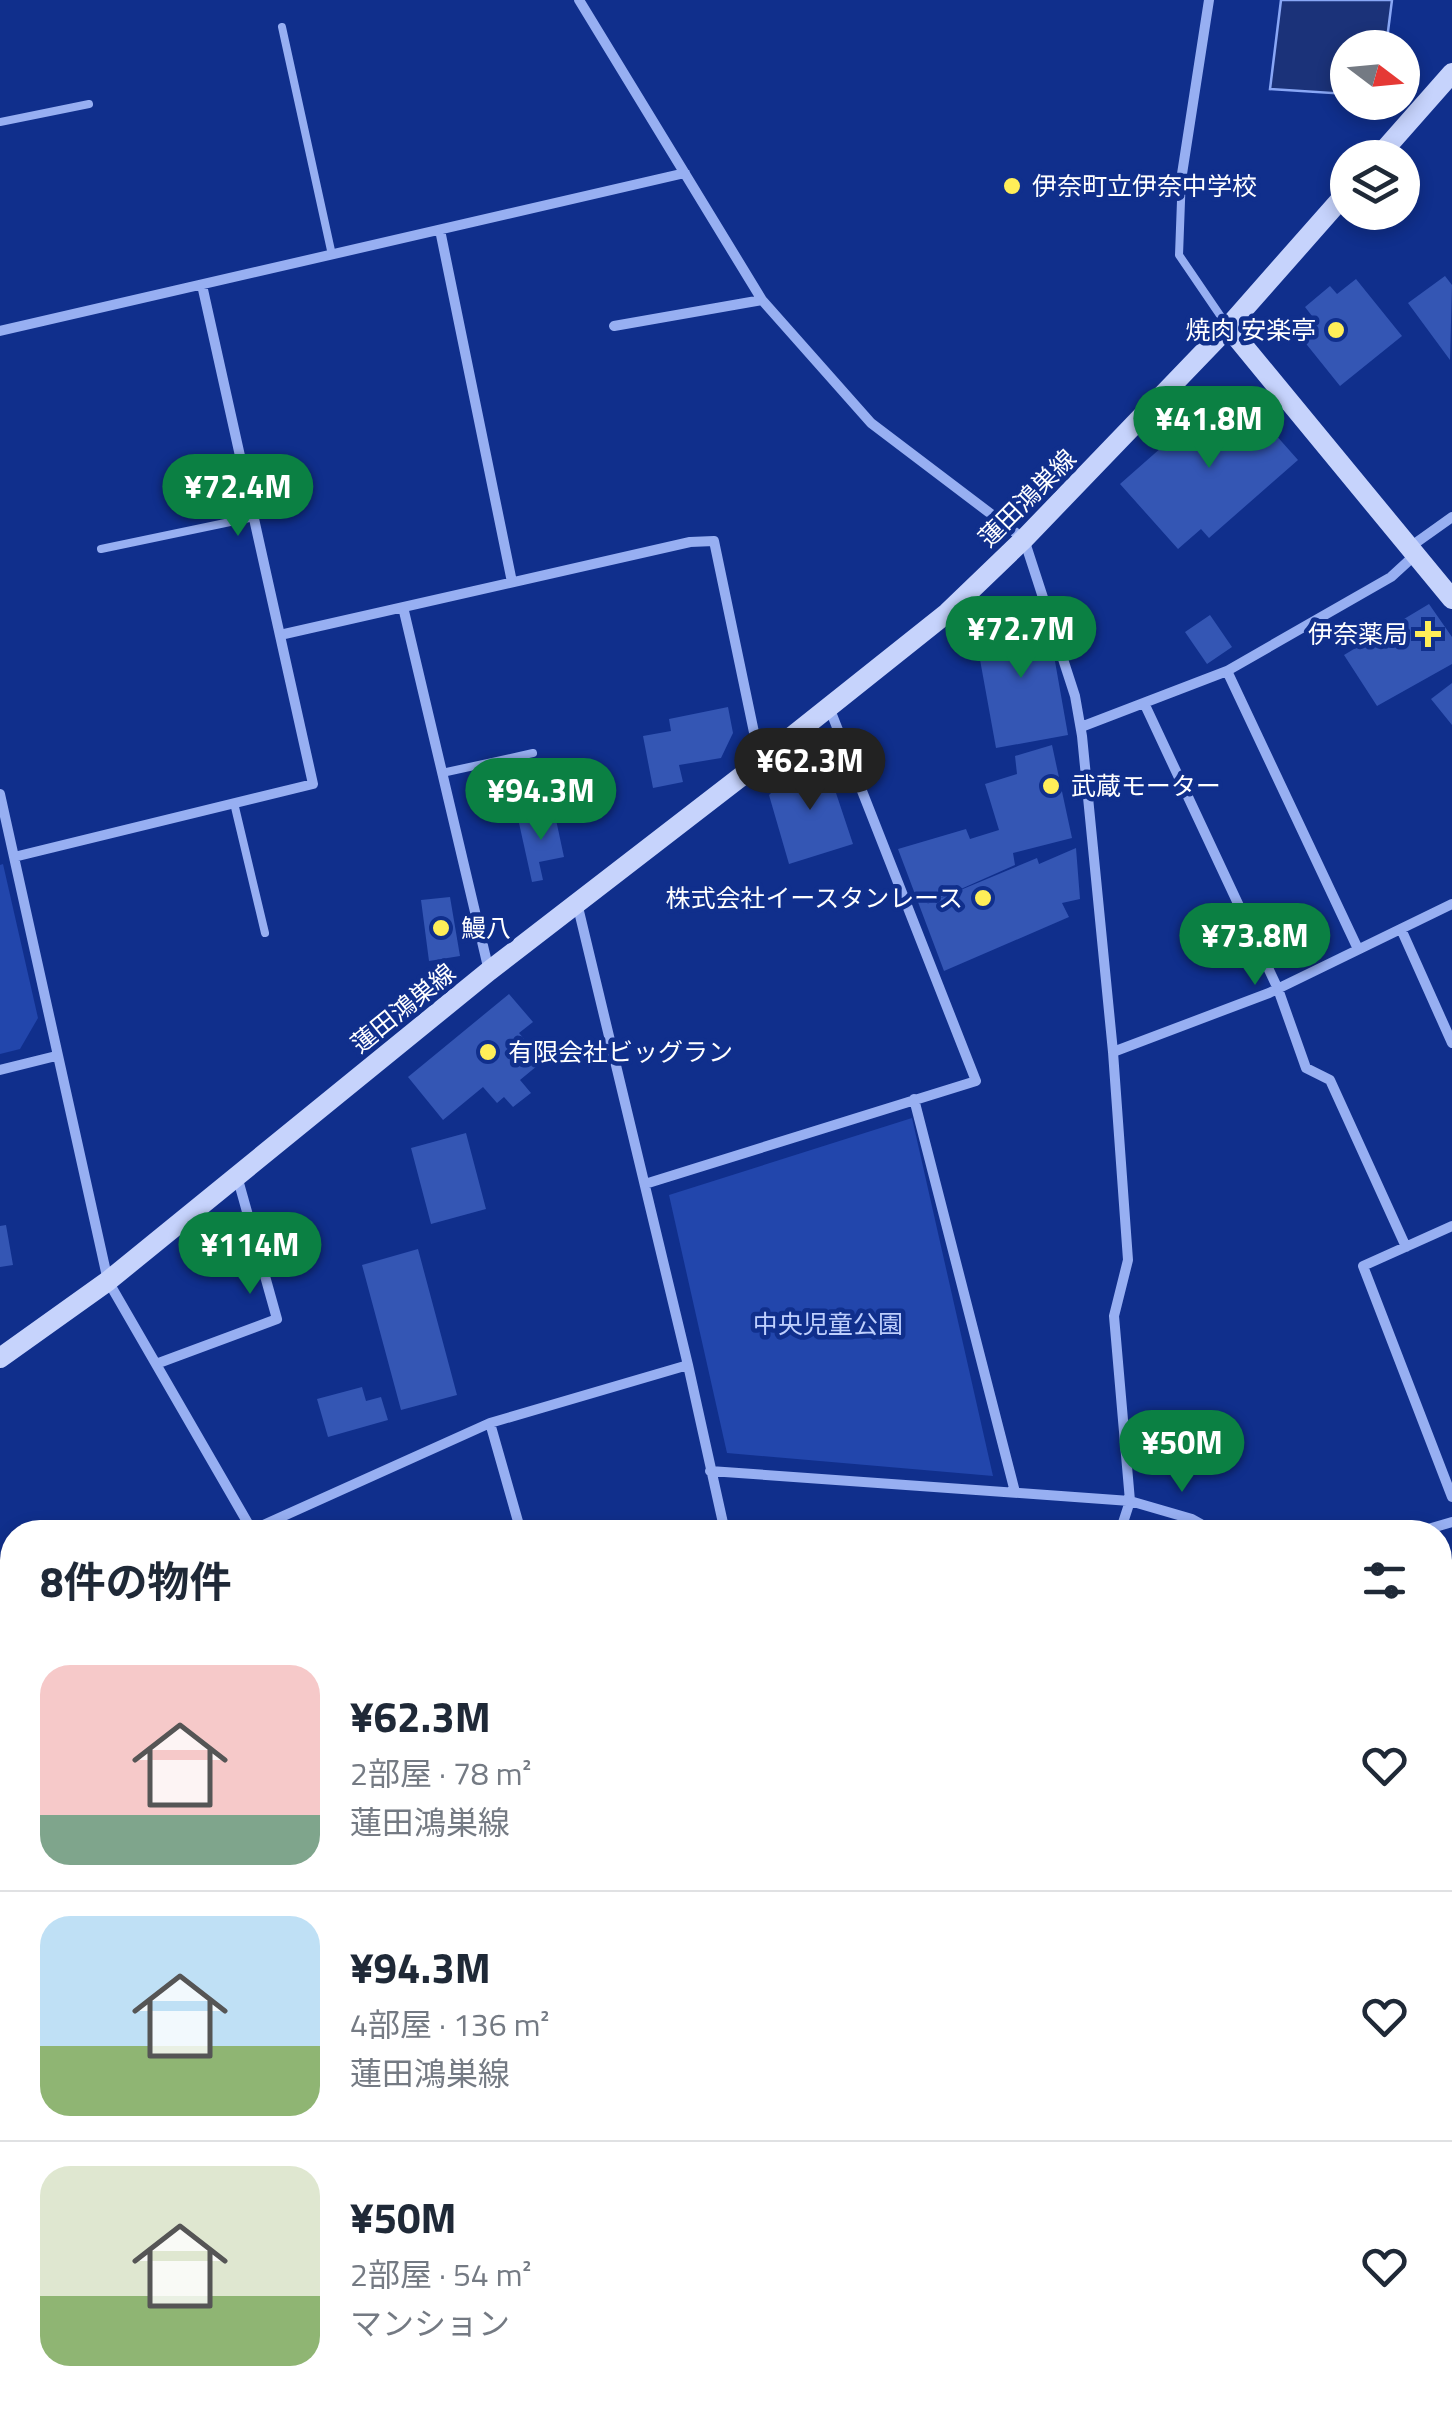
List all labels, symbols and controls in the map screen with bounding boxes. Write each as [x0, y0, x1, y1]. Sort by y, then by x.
north arrow [1330, 30, 1420, 120]
map controls [1330, 30, 1420, 230]
button: layers [1330, 140, 1420, 230]
place label: 伊奈町立伊奈中学校 [1032, 167, 1257, 205]
marker: 伊奈町立伊奈中学校 [1001, 175, 1023, 197]
place label: 焼肉 安楽亭 [1185, 311, 1316, 349]
marker: 焼肉 安楽亭 [1325, 319, 1347, 341]
pin: ¥41.8M [1128, 386, 1290, 471]
text: ¥41.8M [1155, 394, 1263, 442]
street label: 蓮田鴻巣線 [969, 440, 1085, 556]
pin: ¥72.4M [157, 454, 319, 539]
text: ¥72.4M [184, 462, 292, 510]
pin: ¥72.7M [940, 596, 1102, 681]
text: ¥72.7M [967, 604, 1075, 652]
place label: 伊奈薬局 [1308, 615, 1408, 653]
marker: 伊奈薬局 [1417, 623, 1439, 645]
pin: ¥62.3M [729, 728, 891, 813]
text: ¥62.3M [756, 736, 864, 784]
pin: ¥94.3M [460, 758, 622, 843]
text: ¥94.3M [487, 766, 595, 814]
place label: 武蔵モーター [1071, 767, 1221, 805]
marker: 武蔵モーター [1040, 775, 1062, 797]
place label: 株式会社イースタンレース [665, 879, 963, 917]
marker: 株式会社イースタンレース [972, 887, 994, 909]
pin: ¥73.8M [1174, 903, 1336, 988]
place label: 鰻八 [461, 909, 511, 947]
text: ¥73.8M [1201, 911, 1309, 959]
marker: 鰻八 [430, 917, 452, 939]
street label: 蓮田鴻巣線 [342, 954, 464, 1062]
place label: 有限会社ビッグラン [508, 1033, 733, 1071]
marker: 有限会社ビッグラン [477, 1041, 499, 1063]
pin: ¥114M [180, 1212, 320, 1297]
text: ¥114M [200, 1220, 300, 1268]
park label: 中央児童公園 [753, 1305, 903, 1343]
pin: ¥50M [1123, 1410, 1241, 1495]
text: ¥50M [1141, 1418, 1223, 1466]
text: 8件の物件 [40, 1549, 232, 1613]
icon: filters [1357, 1553, 1412, 1608]
text: ¥62.3M [350, 1684, 491, 1748]
icon: home [120, 1705, 240, 1825]
icon: heart [1357, 1738, 1412, 1793]
text: 2部屋 · 78 m² [350, 1749, 532, 1797]
text: 蓮田鴻巣線 [350, 1798, 510, 1846]
text: ¥94.3M [350, 1935, 491, 1999]
icon: home [120, 1956, 240, 2076]
icon: heart [1357, 1989, 1412, 2044]
text: 4部屋 · 136 m² [350, 2000, 549, 2048]
text: 蓮田鴻巣線 [350, 2049, 510, 2097]
text: ¥50M [350, 2185, 457, 2249]
icon: home [120, 2206, 240, 2326]
icon: heart [1357, 2239, 1412, 2294]
text: 2部屋 · 54 m² [350, 2250, 532, 2298]
text: マンション [350, 2299, 510, 2347]

